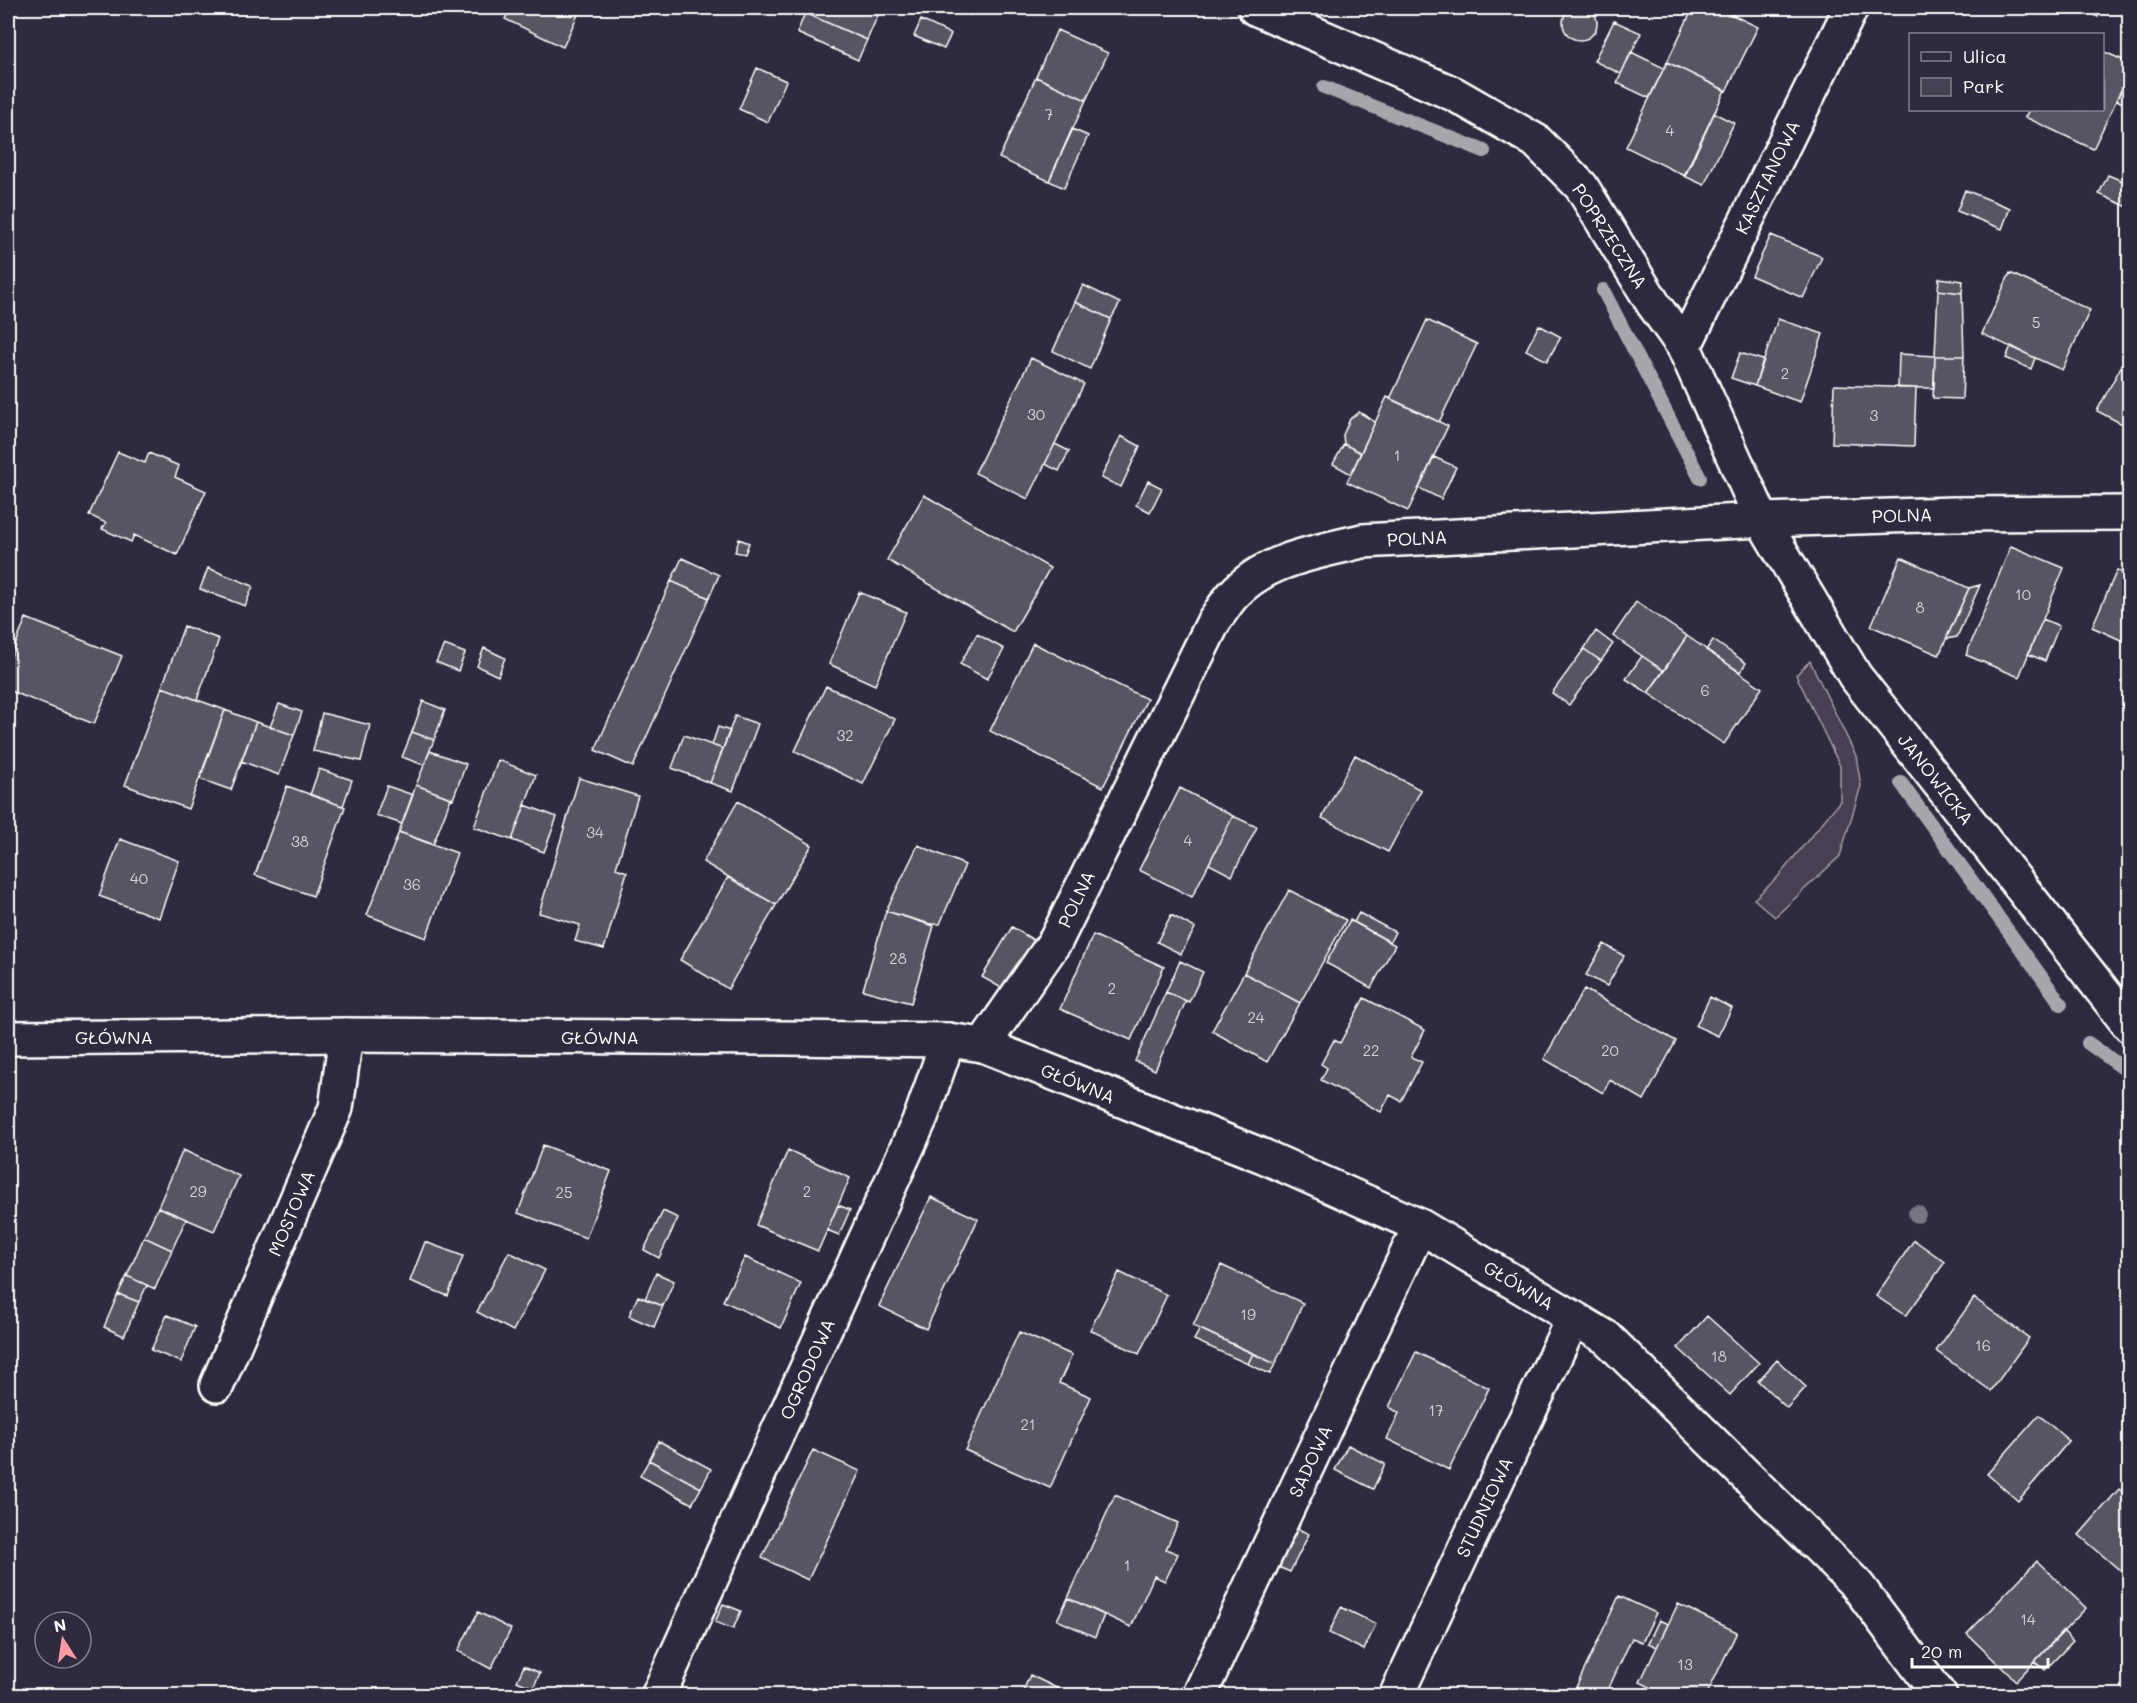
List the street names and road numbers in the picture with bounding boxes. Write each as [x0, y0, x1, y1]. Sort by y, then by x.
street label: KASZTANOWA [1729, 116, 1805, 238]
street label: POPRZECZNA [1567, 179, 1653, 293]
street label: POLNA [1871, 502, 1933, 528]
street label: POLNA [1386, 524, 1448, 552]
street label: JANOWICKA [1893, 728, 1979, 830]
street label: POLNA [1052, 867, 1100, 931]
street label: GŁÓWNA [75, 1025, 153, 1049]
street label: GŁÓWNA [561, 1025, 639, 1049]
street label: GŁÓWNA [1037, 1057, 1119, 1109]
street label: MOSTOWA [262, 1166, 320, 1260]
street label: GŁÓWNA [1479, 1255, 1559, 1315]
street label: OGRODOWA [774, 1315, 840, 1423]
street label: SADOWA [1283, 1421, 1337, 1501]
street label: STUDNIOWA [1450, 1453, 1518, 1561]

